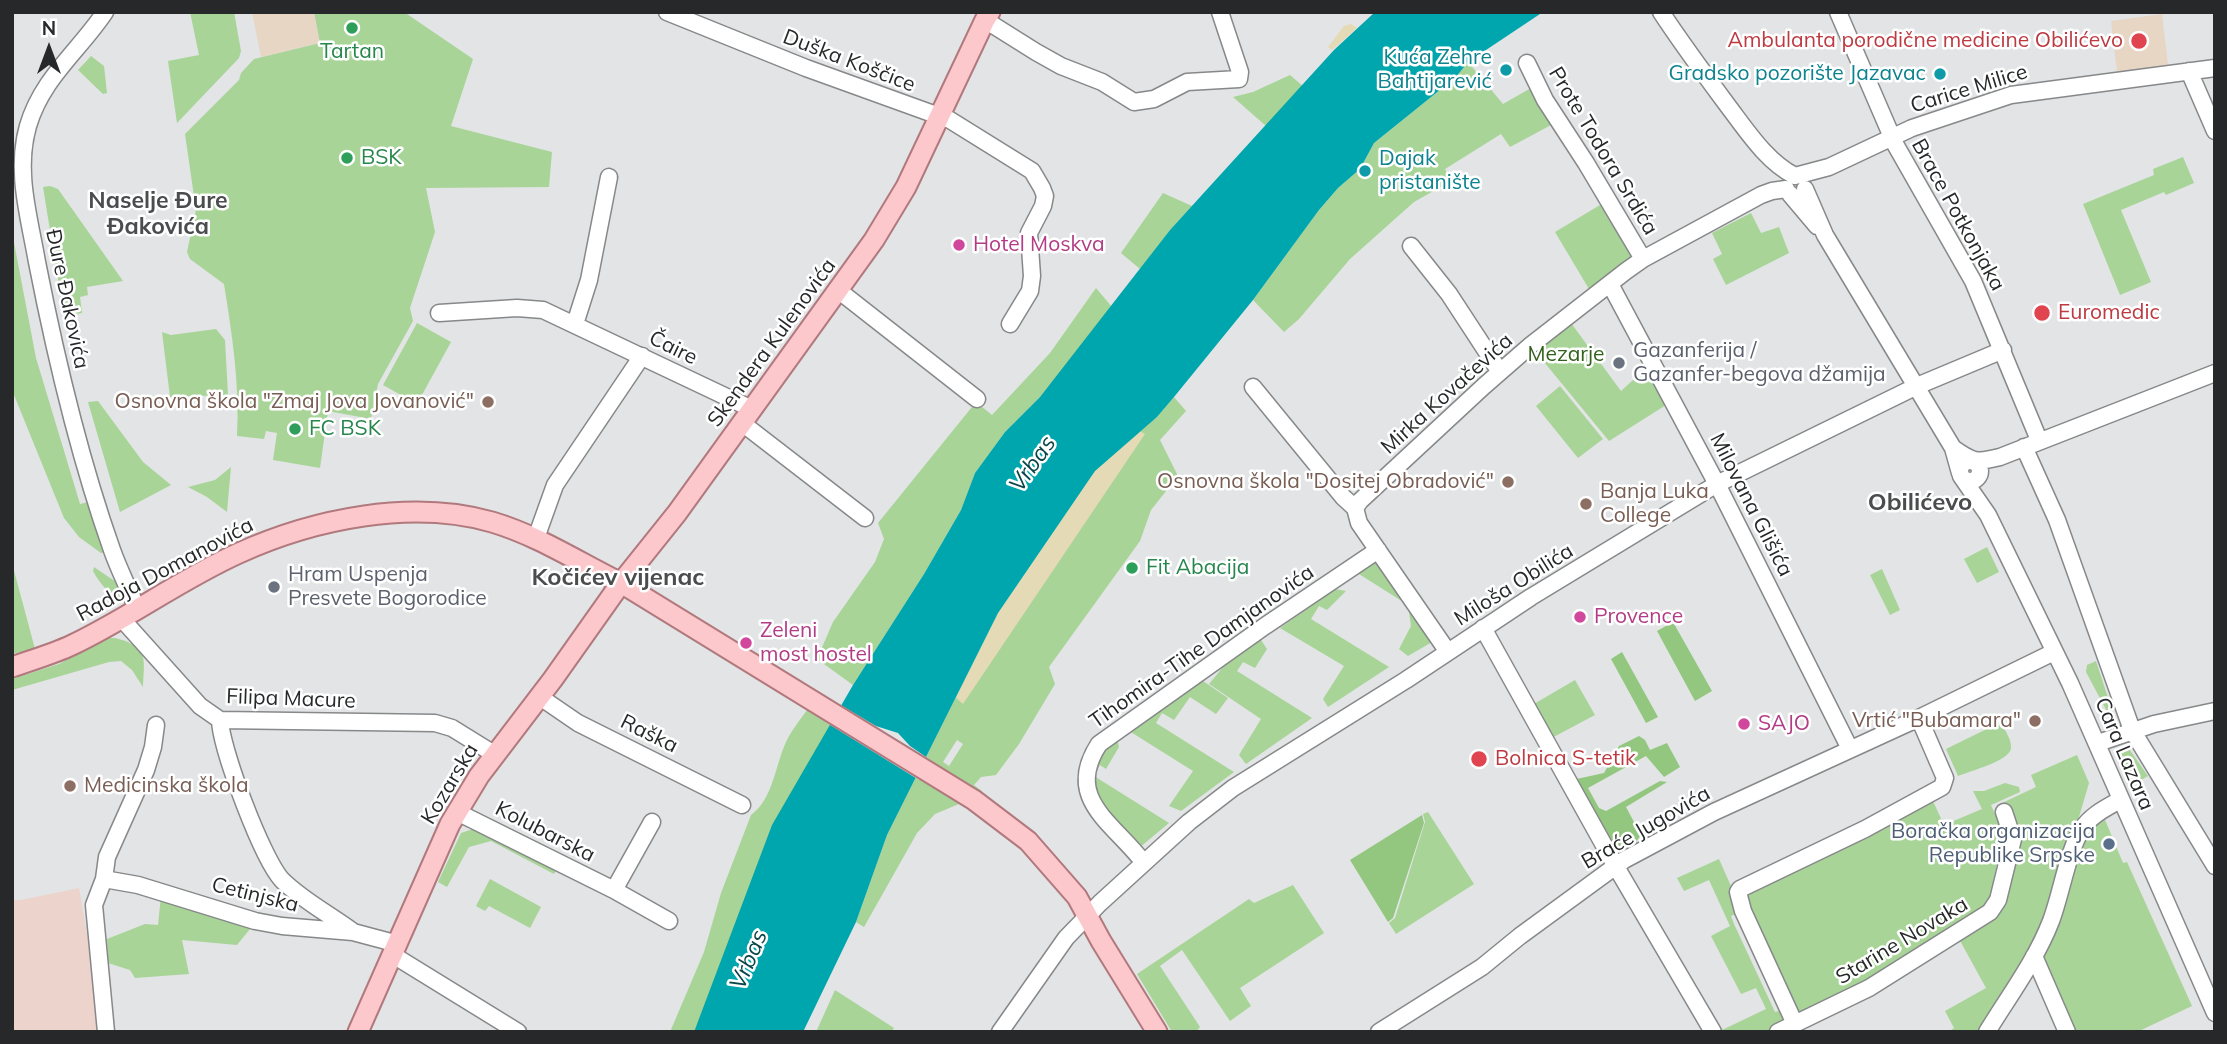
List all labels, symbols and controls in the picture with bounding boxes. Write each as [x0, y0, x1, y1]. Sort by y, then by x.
north arrow [14, 14, 84, 84]
text: N [42, 16, 56, 40]
marker: Tartan [344, 20, 360, 36]
street label: Duška Koščice [779, 24, 919, 98]
place label: Ambulanta porodične medicine Obilićevo [1727, 28, 2123, 54]
marker: Ambulanta porodične medicine Obilićevo [2129, 31, 2149, 51]
place label: Tartan [320, 39, 384, 65]
place label: Kuća Zehre Bahtijarević [1378, 45, 1492, 95]
street label: Carice Milice [1907, 59, 2031, 119]
place label: Gradsko pozorište Jazavac [1669, 61, 1926, 87]
marker: Kuća Zehre Bahtijarević [1498, 62, 1514, 78]
street label: Prote Todora Srdića [1543, 63, 1663, 239]
marker: Gradsko pozorište Jazavac [1932, 66, 1948, 82]
street label: Brace Potkonjaka [1906, 135, 2010, 295]
place label: BSK [361, 145, 402, 171]
place label: Dajak pristanište [1379, 146, 1481, 196]
marker: BSK [339, 150, 355, 166]
marker: Dajak pristanište [1357, 163, 1373, 179]
district label: Naselje Đure Đakovića [88, 187, 228, 241]
street label: Đure Đakovića [40, 227, 94, 371]
place label: Hotel Moskva [973, 232, 1105, 258]
marker: Hotel Moskva [951, 237, 967, 253]
street label: Skendera Kulenovića [702, 254, 842, 432]
place label: Euromedic [2058, 300, 2160, 326]
marker: Euromedic [2032, 303, 2052, 323]
street label: Čaire [645, 326, 701, 370]
street label: Mirka Kovačevića [1376, 328, 1518, 460]
place label: Gazanferija / Gazanfer-begova džamija [1633, 338, 1886, 388]
park label: Mezarje [1528, 342, 1604, 368]
marker: Gazanferija / Gazanfer-begova džamija [1611, 355, 1627, 371]
place label: Osnovna škola "Zmaj Jova Jovanović" [114, 389, 474, 415]
marker: Osnovna škola "Zmaj Jova Jovanović" [480, 394, 496, 410]
place label: FC BSK [309, 416, 381, 442]
marker: FC BSK [287, 421, 303, 437]
street label: Milovana Glišića [1704, 429, 1798, 581]
water label: Vrbas [1004, 431, 1062, 497]
place label: Osnovna škola "Dositej Obradović" [1157, 469, 1494, 495]
marker: Osnovna škola "Dositej Obradović" [1500, 474, 1516, 490]
place label: Banja Luka College [1600, 479, 1709, 529]
district label: Obilićevo [1868, 489, 1972, 517]
marker: Banja Luka College [1578, 496, 1594, 512]
street label: Radoja Domanovića [72, 513, 258, 627]
street label: Miloša Obilića [1450, 538, 1578, 632]
place label: Fit Abacija [1146, 555, 1249, 581]
street label: Tihomira-Tihe Damjanovića [1085, 560, 1319, 734]
marker: Fit Abacija [1124, 560, 1140, 576]
place label: Hram Uspenja Presvete Bogorodice [288, 562, 487, 612]
district label: Kočićev vijenac [532, 564, 704, 592]
marker: Hram Uspenja Presvete Bogorodice [266, 579, 282, 595]
place label: Provence [1594, 604, 1683, 630]
marker: Provence [1572, 609, 1588, 625]
place label: Zeleni most hostel [760, 618, 872, 668]
marker: Zeleni most hostel [738, 635, 754, 651]
street label: Filipa Macure [226, 684, 356, 714]
street label: Cara Lazara [2089, 694, 2159, 814]
place label: Vrtić "Bubamara" [1852, 708, 2021, 734]
street label: Raška [616, 709, 682, 759]
place label: SAJO [1758, 711, 1810, 737]
marker: Vrtić "Bubamara" [2027, 713, 2043, 729]
marker: SAJO [1736, 716, 1752, 732]
street label: Kozarska [416, 739, 484, 829]
place label: Bolnica S-tetik [1495, 746, 1636, 772]
marker: Bolnica S-tetik [1469, 749, 1489, 769]
place label: Medicinska škola [84, 773, 249, 799]
marker: Medicinska škola [62, 778, 78, 794]
street label: Braće Jugovića [1577, 781, 1715, 875]
street label: Kolubarska [491, 796, 599, 868]
place label: Boračka organizacija Republike Srpske [1891, 819, 2095, 869]
marker: Boračka organizacija Republike Srpske [2101, 836, 2117, 852]
street label: Cetinjska [209, 872, 301, 918]
street label: Starine Novaka [1832, 892, 1972, 990]
water label: Vrbas [724, 926, 774, 994]

